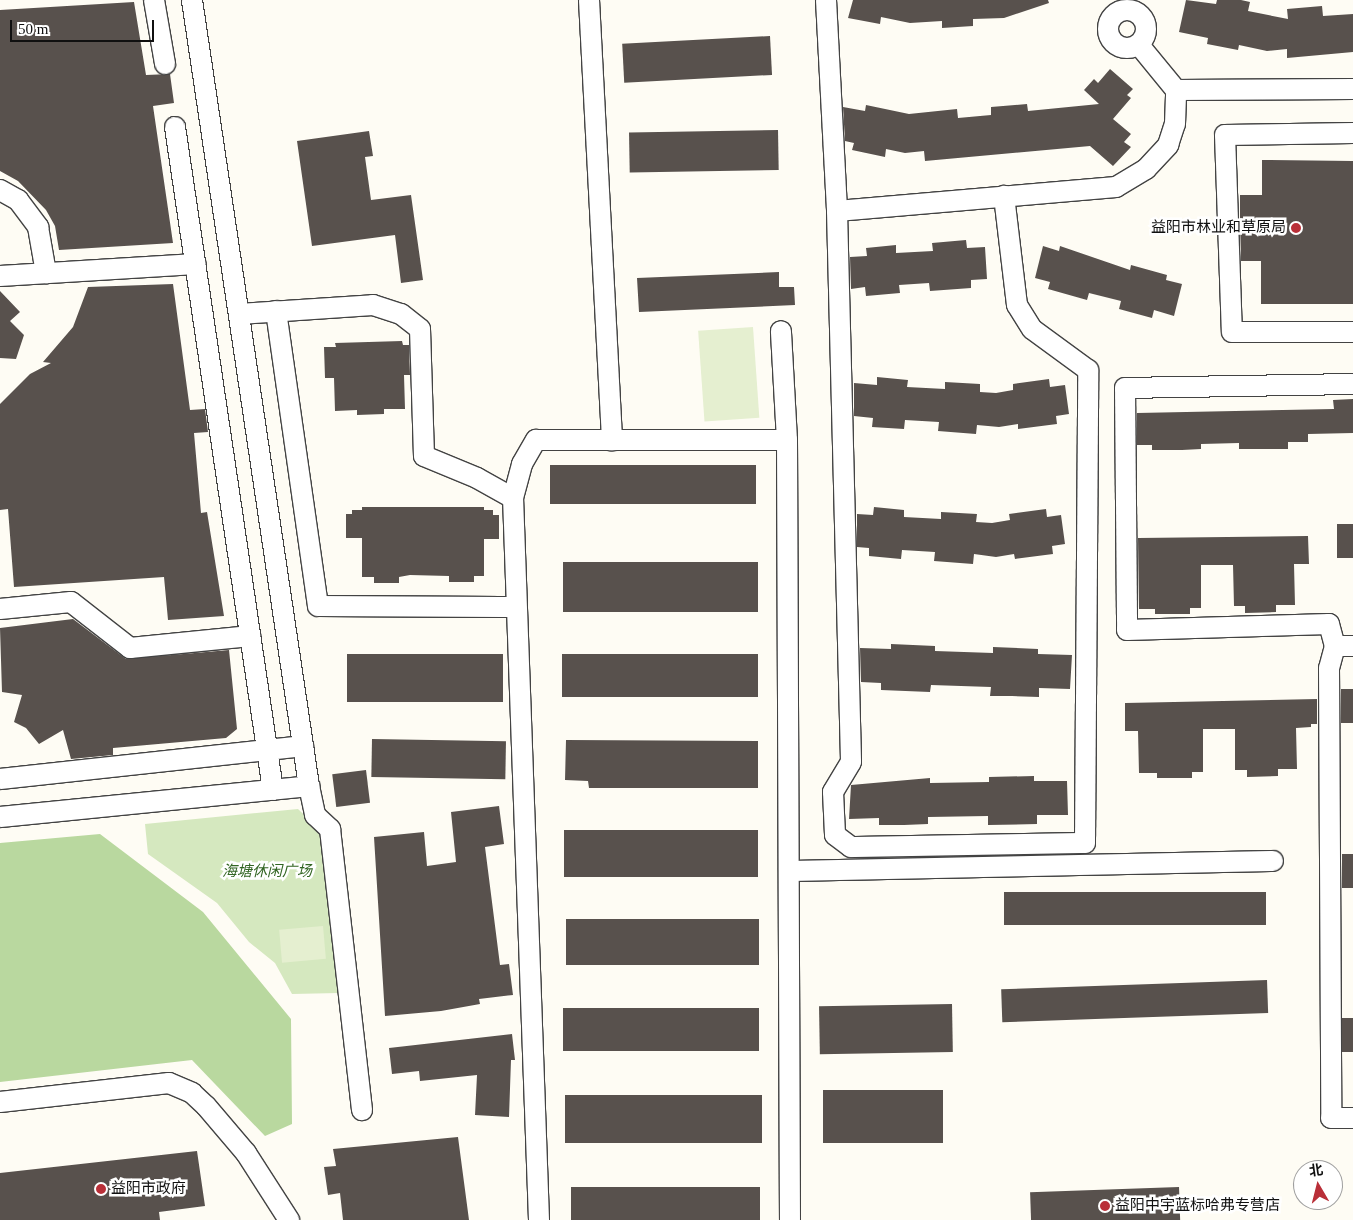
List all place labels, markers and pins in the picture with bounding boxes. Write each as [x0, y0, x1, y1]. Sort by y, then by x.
place label: 益阳市林业和草原局 [1151, 219, 1286, 237]
marker: 益阳市林业和草原局 [1290, 222, 1302, 234]
place label: 益阳市政府 [111, 1180, 186, 1198]
marker: 益阳市政府 [95, 1183, 107, 1195]
place label: 益阳中宇蓝标哈弗专营店 [1115, 1197, 1280, 1215]
marker: 益阳中宇蓝标哈弗专营店 [1099, 1200, 1111, 1212]

